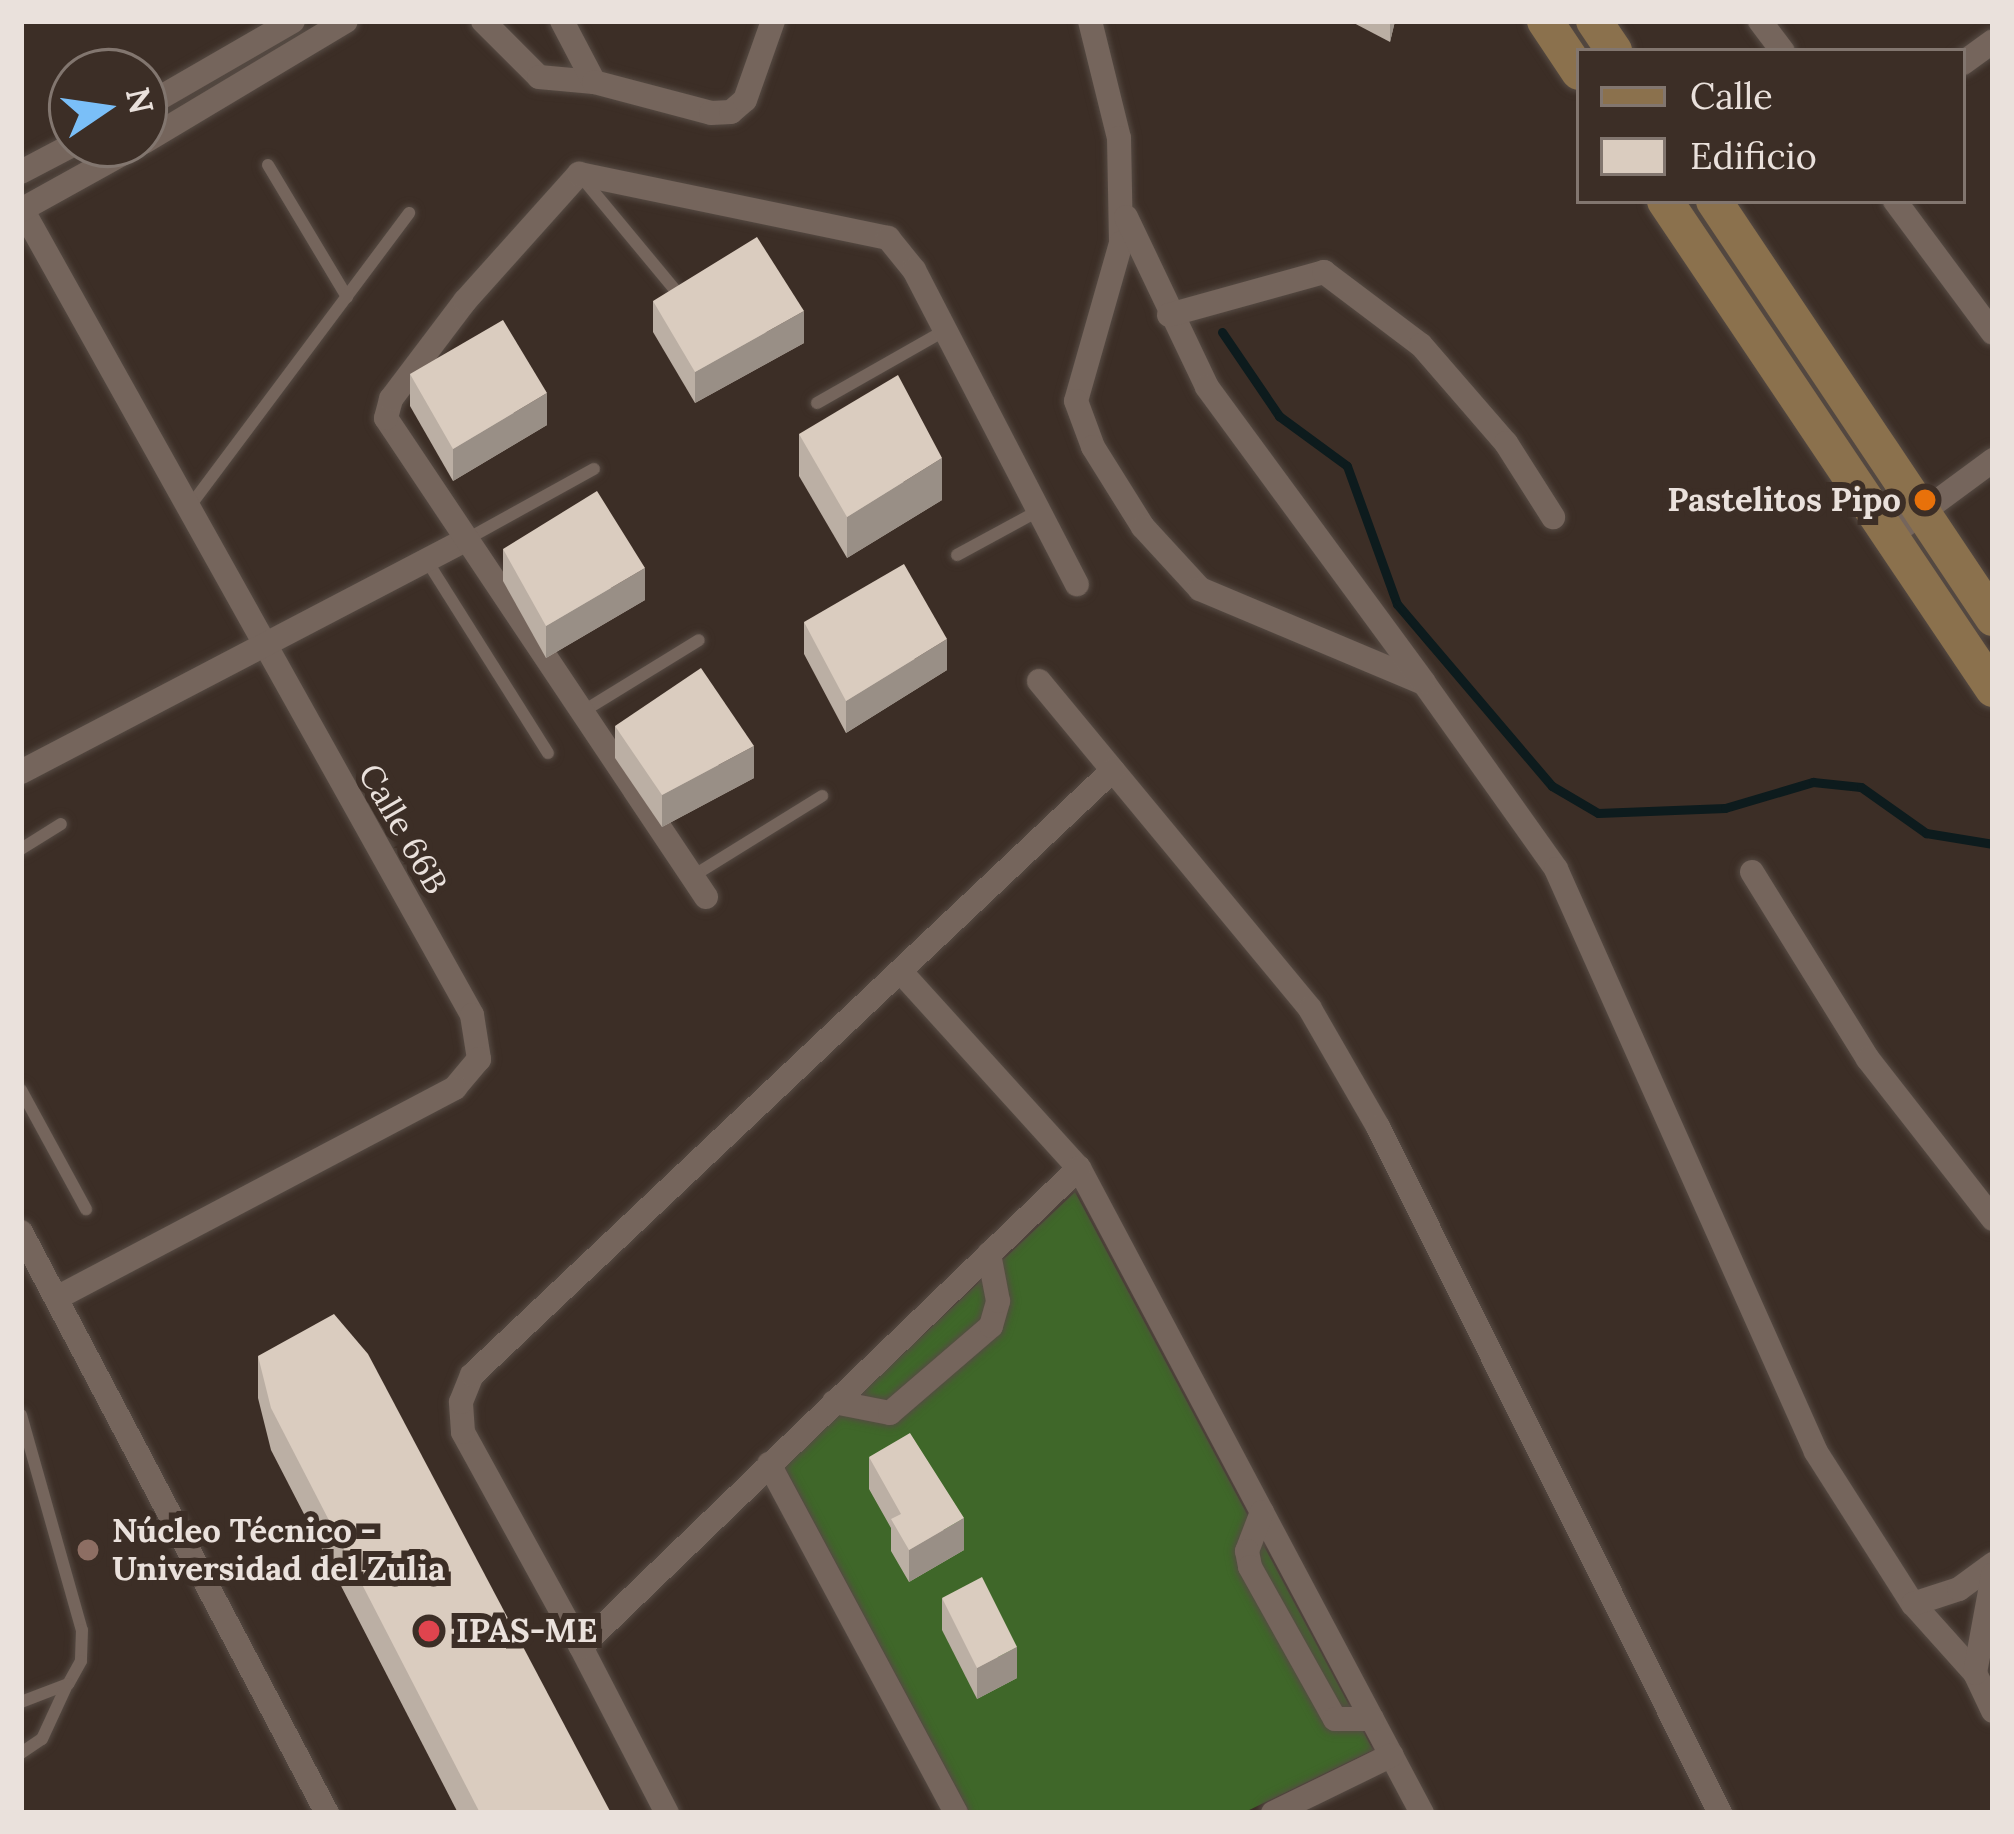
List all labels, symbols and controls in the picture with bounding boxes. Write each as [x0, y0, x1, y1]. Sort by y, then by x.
north arrow [48, 48, 168, 168]
legend [1576, 48, 1966, 204]
text: Calle [1690, 73, 1773, 119]
text: N [117, 83, 163, 118]
text: Edificio [1690, 133, 1817, 179]
place label: Pastelitos Pipo [1667, 480, 1901, 520]
marker: Pastelitos Pipo [1912, 487, 1938, 513]
street label: Calle 66B [350, 757, 456, 901]
place label: Núcleo Técnico - Universidad del Zulia [112, 1511, 445, 1589]
marker: Núcleo Técnico - Universidad del Zulia [75, 1537, 101, 1563]
place label: IPAS-ME [456, 1611, 597, 1651]
marker: IPAS-ME [413, 1615, 445, 1647]

